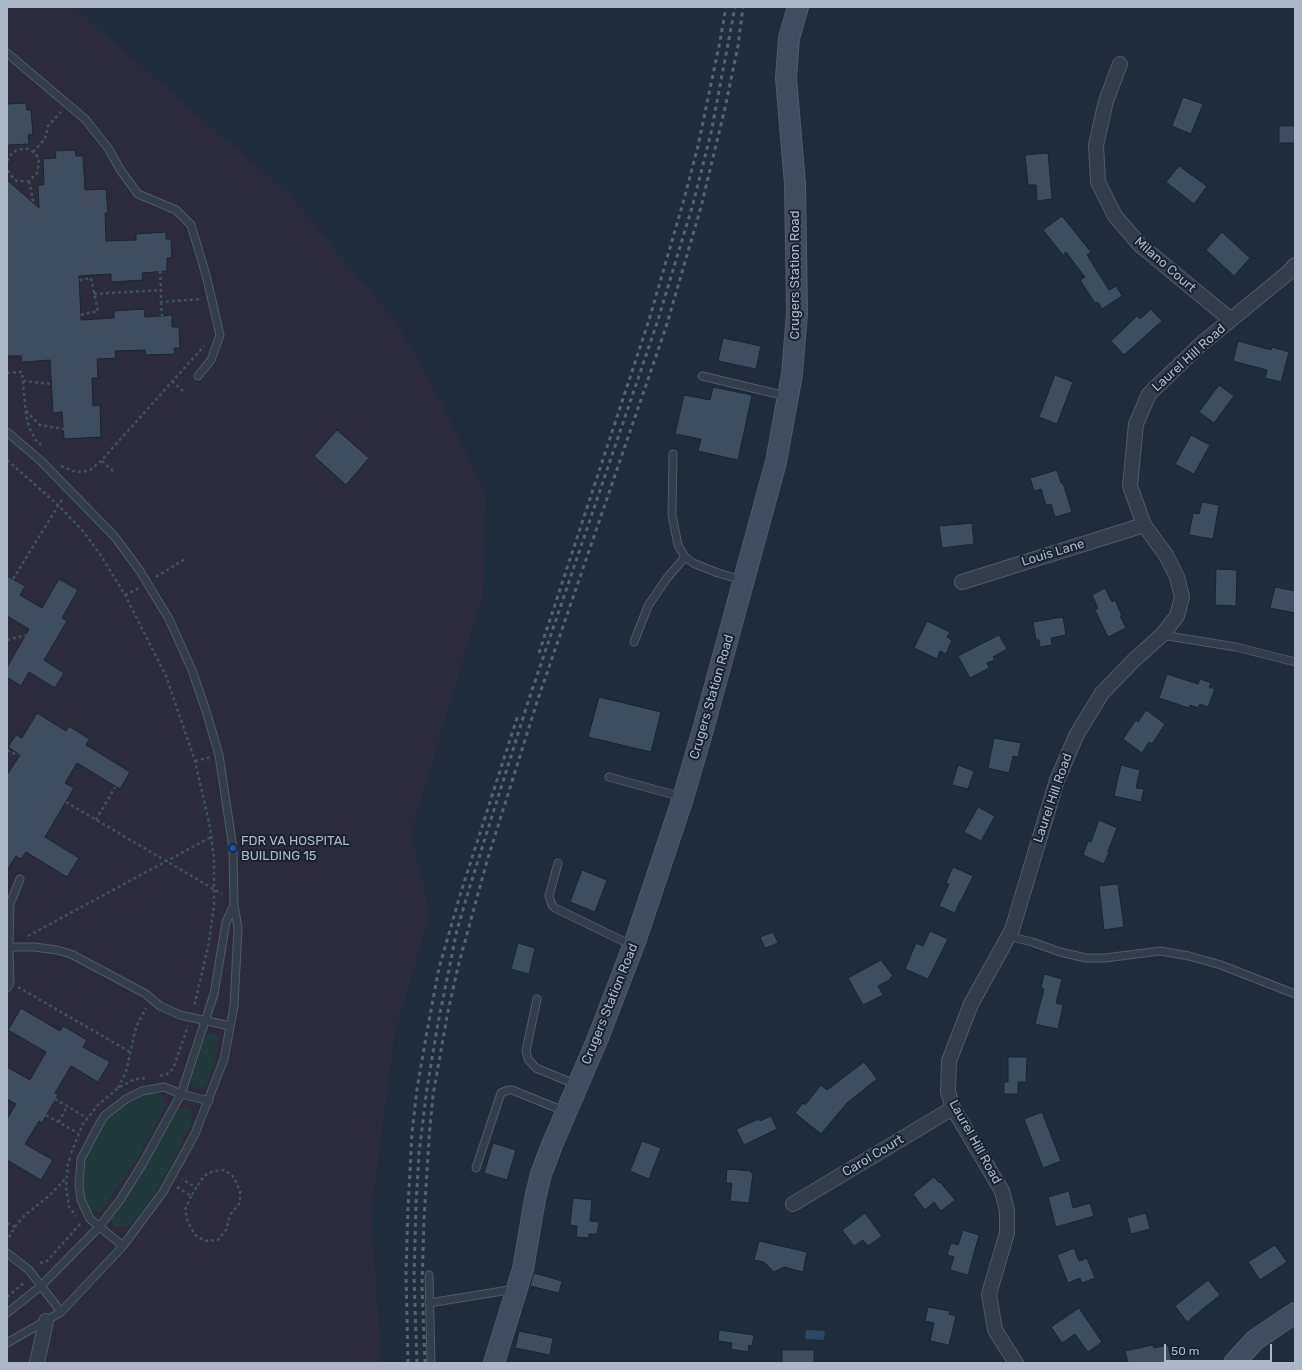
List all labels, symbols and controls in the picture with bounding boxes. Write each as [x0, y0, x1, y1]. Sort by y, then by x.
street label: Crugers Station Road [787, 210, 803, 340]
street label: Milano Court [1131, 234, 1199, 296]
street label: Laurel Hill Road [1149, 321, 1229, 395]
street label: Louis Lane [1020, 536, 1086, 570]
street label: Crugers Station Road [687, 633, 737, 761]
street label: Laurel Hill Road [1030, 751, 1076, 845]
place label: FDR VA HOSPITAL BUILDING 15 [241, 833, 350, 864]
marker: FDR VA HOSPITAL BUILDING 15 [228, 843, 238, 853]
street label: Crugers Station Road [579, 941, 641, 1067]
street label: Laurel Hill Road [946, 1097, 1004, 1187]
street label: Carol Court [840, 1132, 906, 1180]
scale bar [1166, 1336, 1274, 1362]
text: 50 m [1171, 1344, 1199, 1358]

